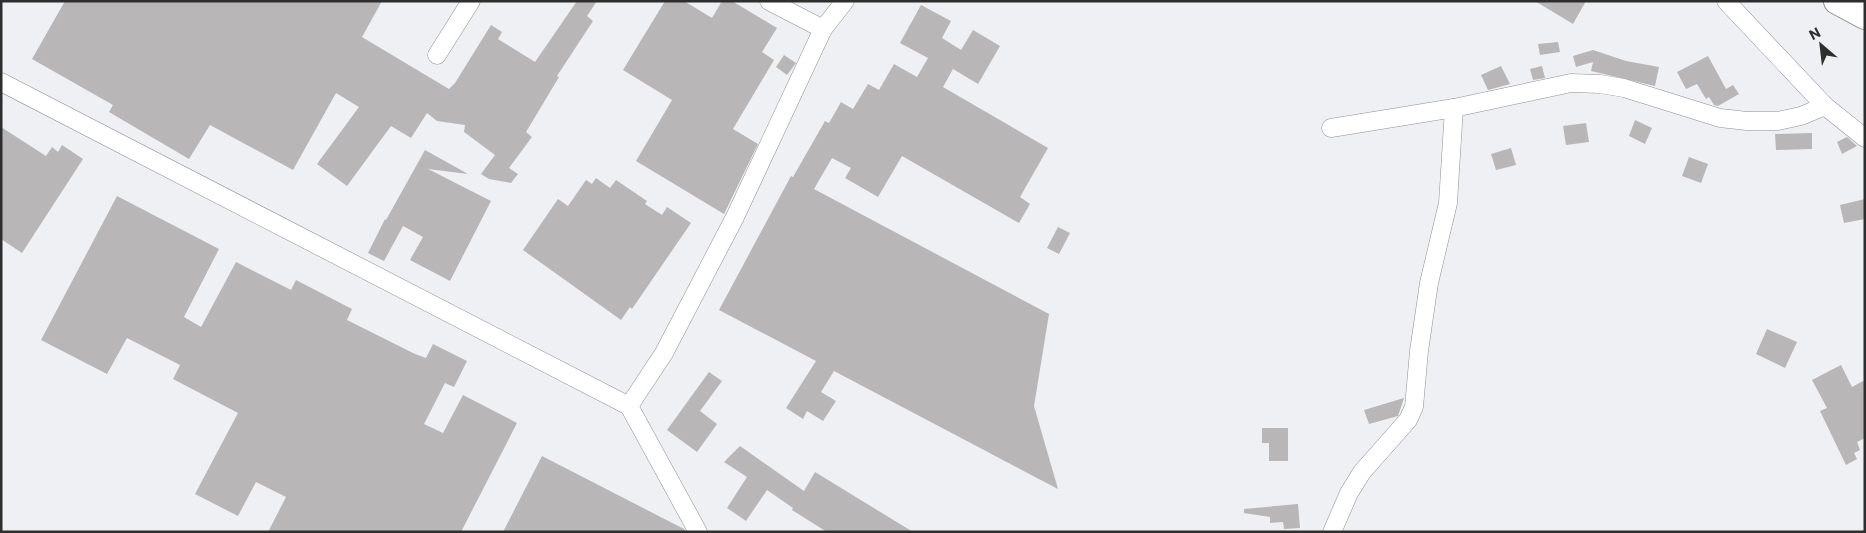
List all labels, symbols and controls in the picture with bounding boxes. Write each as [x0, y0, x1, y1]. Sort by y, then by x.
north arrow [1796, 20, 1846, 70]
text: N [1806, 23, 1823, 43]

